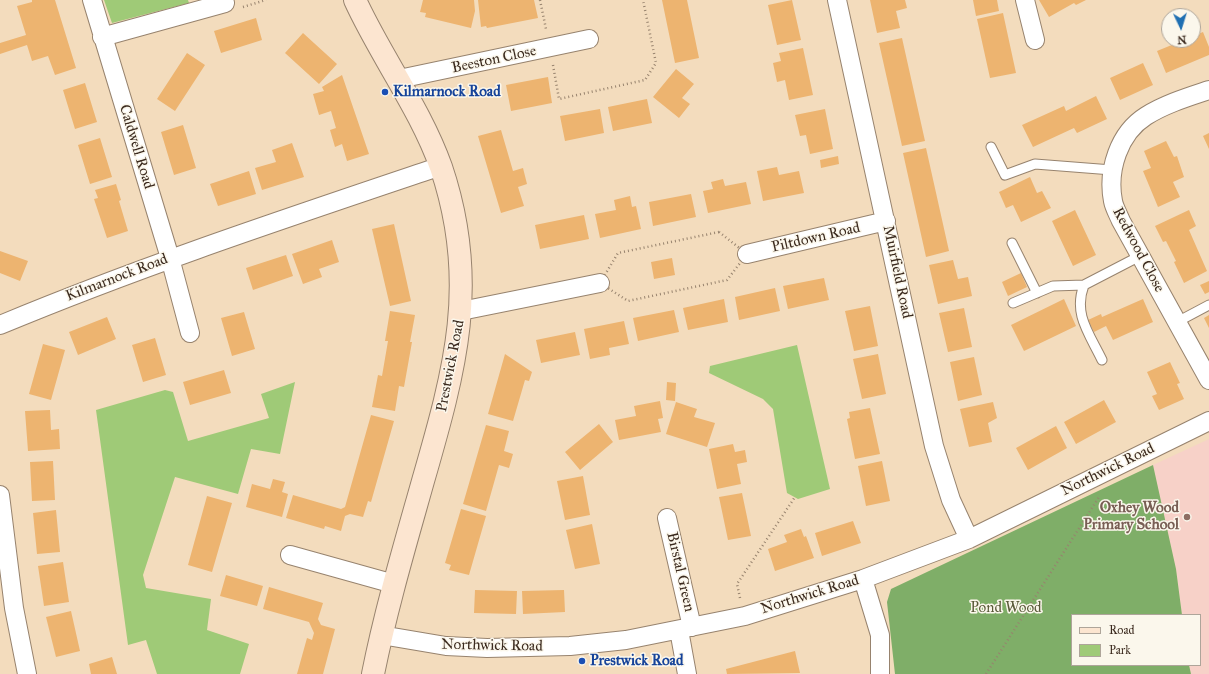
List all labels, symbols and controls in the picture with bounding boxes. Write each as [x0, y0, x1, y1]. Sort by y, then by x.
north arrow [1161, 8, 1201, 48]
text: N [1177, 33, 1187, 46]
street label: Beeston Close [450, 42, 538, 78]
place label: Kilmarnock Road [393, 83, 501, 101]
marker: Kilmarnock Road [380, 87, 390, 97]
street label: Caldwell Road [115, 103, 157, 191]
street label: Redwood Close [1108, 204, 1168, 296]
street label: Piltdown Road [770, 219, 862, 257]
street label: Muirfield Road [878, 224, 916, 320]
street label: Kilmarnock Road [64, 250, 170, 306]
street label: Prestwick Road [433, 318, 469, 414]
street label: Northwick Road [1058, 440, 1158, 500]
place label: Oxhey Wood Primary School [1083, 499, 1179, 534]
marker: Oxhey Wood Primary School [1182, 512, 1192, 522]
street label: Birstal Green [662, 530, 698, 614]
street label: Northwick Road [759, 572, 861, 618]
park label: Pond Wood [970, 599, 1042, 617]
legend [1071, 614, 1201, 666]
text: Road [1109, 623, 1135, 637]
street label: Northwick Road [441, 636, 543, 656]
text: Park [1109, 643, 1131, 657]
place label: Prestwick Road [590, 652, 683, 670]
marker: Prestwick Road [577, 656, 587, 666]

